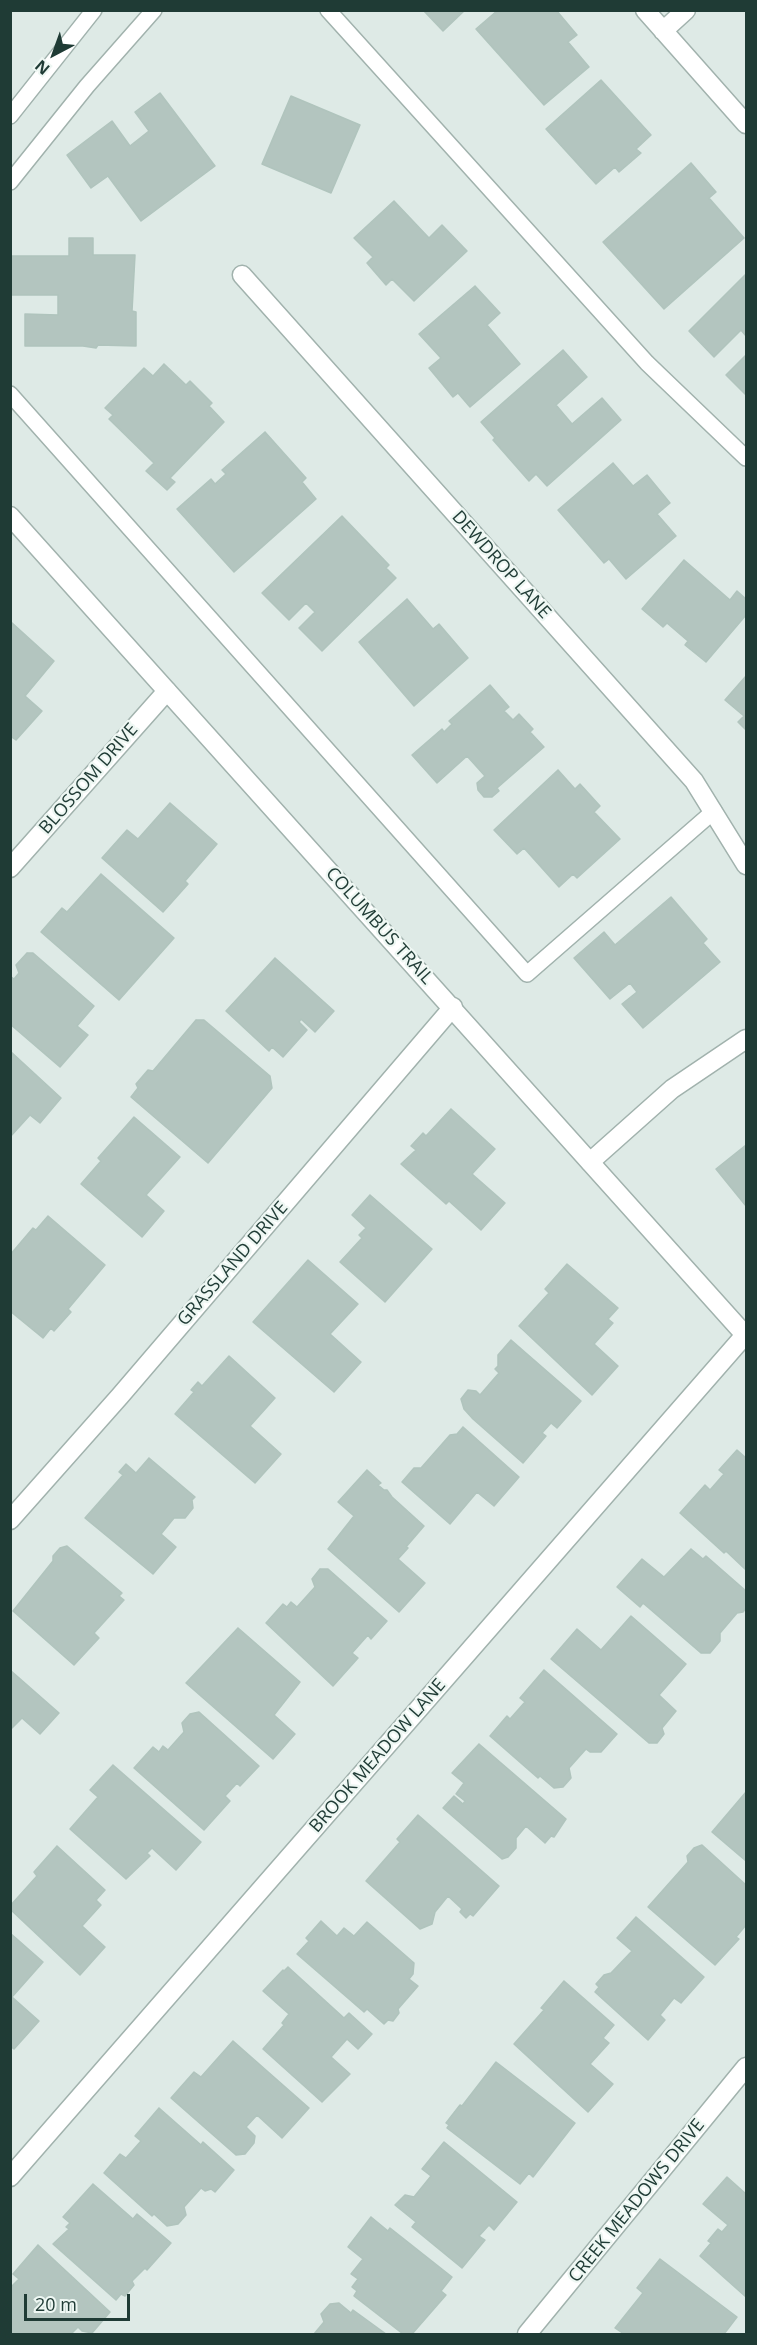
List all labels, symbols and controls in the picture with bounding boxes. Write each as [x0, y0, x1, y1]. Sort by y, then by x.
north arrow [24, 24, 84, 84]
text: N [30, 55, 54, 80]
street label: DEWDROP LANE [447, 507, 555, 623]
street label: BLOSSOM DRIVE [35, 719, 143, 839]
street label: COLUMBUS TRAIL [321, 863, 437, 989]
street label: GRASSLAND DRIVE [173, 1198, 293, 1330]
street label: BROOK MEADOW LANE [305, 1675, 451, 1837]
street label: CREEK MEADOWS DRIVE [564, 2115, 710, 2287]
scale bar [27, 2282, 134, 2320]
text: 20 m [35, 2292, 77, 2316]

